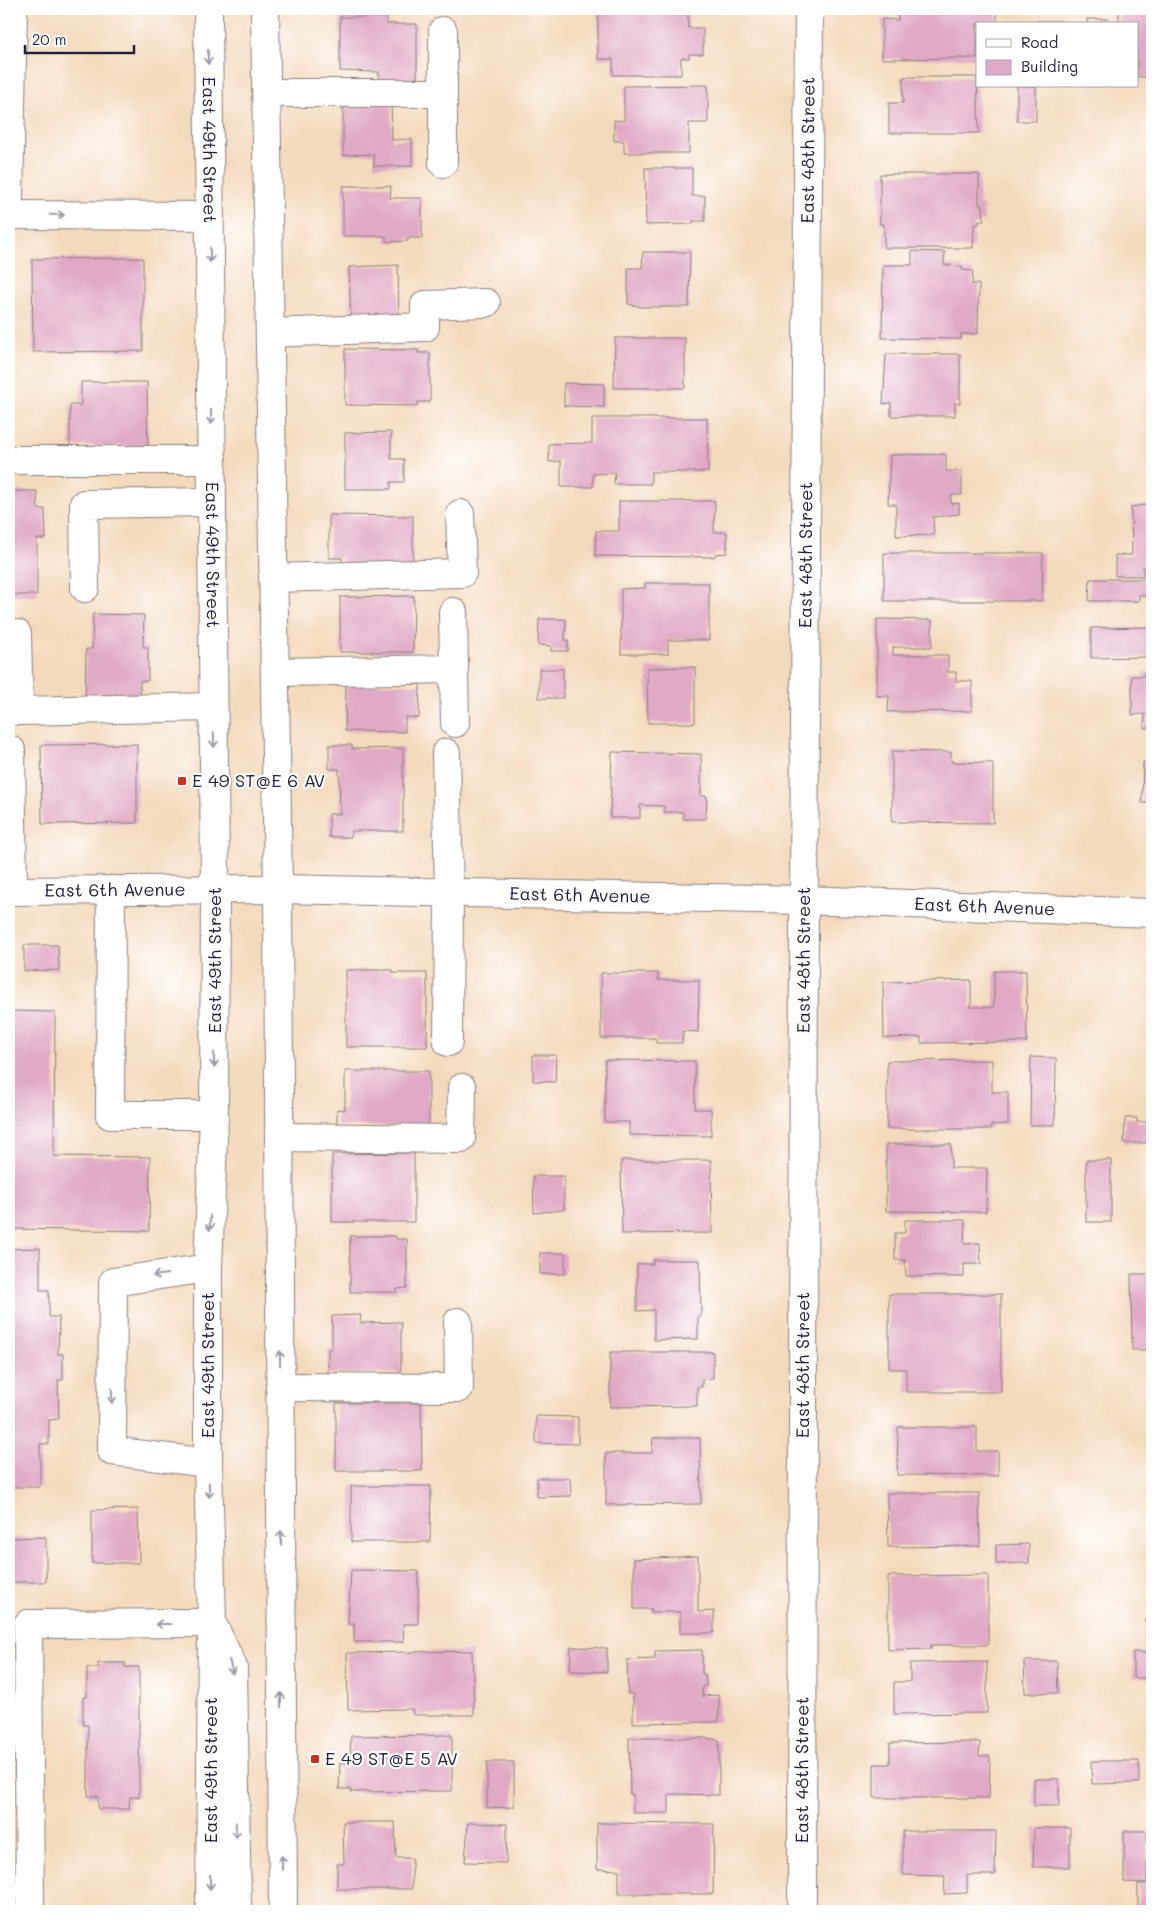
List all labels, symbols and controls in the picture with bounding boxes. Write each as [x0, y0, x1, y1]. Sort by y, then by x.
scale bar [25, 22, 134, 54]
legend [976, 22, 1138, 88]
text: 20 m [32, 29, 66, 49]
text: Road [1021, 32, 1058, 52]
one-way arrow [203, 49, 213, 65]
text: Building [1021, 56, 1078, 76]
street label: East 49th Street [198, 77, 223, 223]
street label: East 48th Street [795, 77, 820, 223]
one-way arrow [49, 210, 65, 220]
one-way arrow [205, 246, 215, 263]
one-way arrow [206, 409, 216, 425]
street label: East 49th Street [201, 482, 226, 628]
street label: East 48th Street [793, 482, 817, 628]
one-way arrow [209, 732, 218, 748]
place label: E 49 ST@E 6 AV [192, 768, 325, 792]
marker: E 49 ST@E 6 AV [176, 775, 188, 787]
street label: East 6th Avenue [44, 877, 186, 902]
street label: East 6th Avenue [509, 881, 651, 908]
street label: East 49th Street [202, 887, 226, 1033]
street label: East 48th Street [791, 887, 815, 1033]
street label: East 6th Avenue [914, 891, 1056, 920]
one-way arrow [209, 1052, 219, 1068]
one-way arrow [205, 1214, 215, 1231]
one-way arrow [152, 1270, 168, 1280]
street label: East 49th Street [195, 1292, 219, 1438]
street label: East 48th Street [790, 1292, 814, 1438]
one-way arrow [275, 1350, 285, 1366]
one-way arrow [107, 1388, 117, 1404]
one-way arrow [204, 1482, 213, 1498]
one-way arrow [276, 1530, 286, 1546]
one-way arrow [155, 1619, 172, 1629]
one-way arrow [227, 1659, 236, 1675]
one-way arrow [276, 1692, 286, 1708]
street label: East 49th Street [198, 1697, 222, 1843]
street label: East 48th Street [789, 1697, 813, 1843]
place label: E 49 ST@E 5 AV [325, 1746, 458, 1770]
marker: E 49 ST@E 5 AV [309, 1753, 321, 1765]
one-way arrow [231, 1821, 240, 1837]
one-way arrow [277, 1855, 287, 1871]
one-way arrow [205, 1874, 215, 1890]

